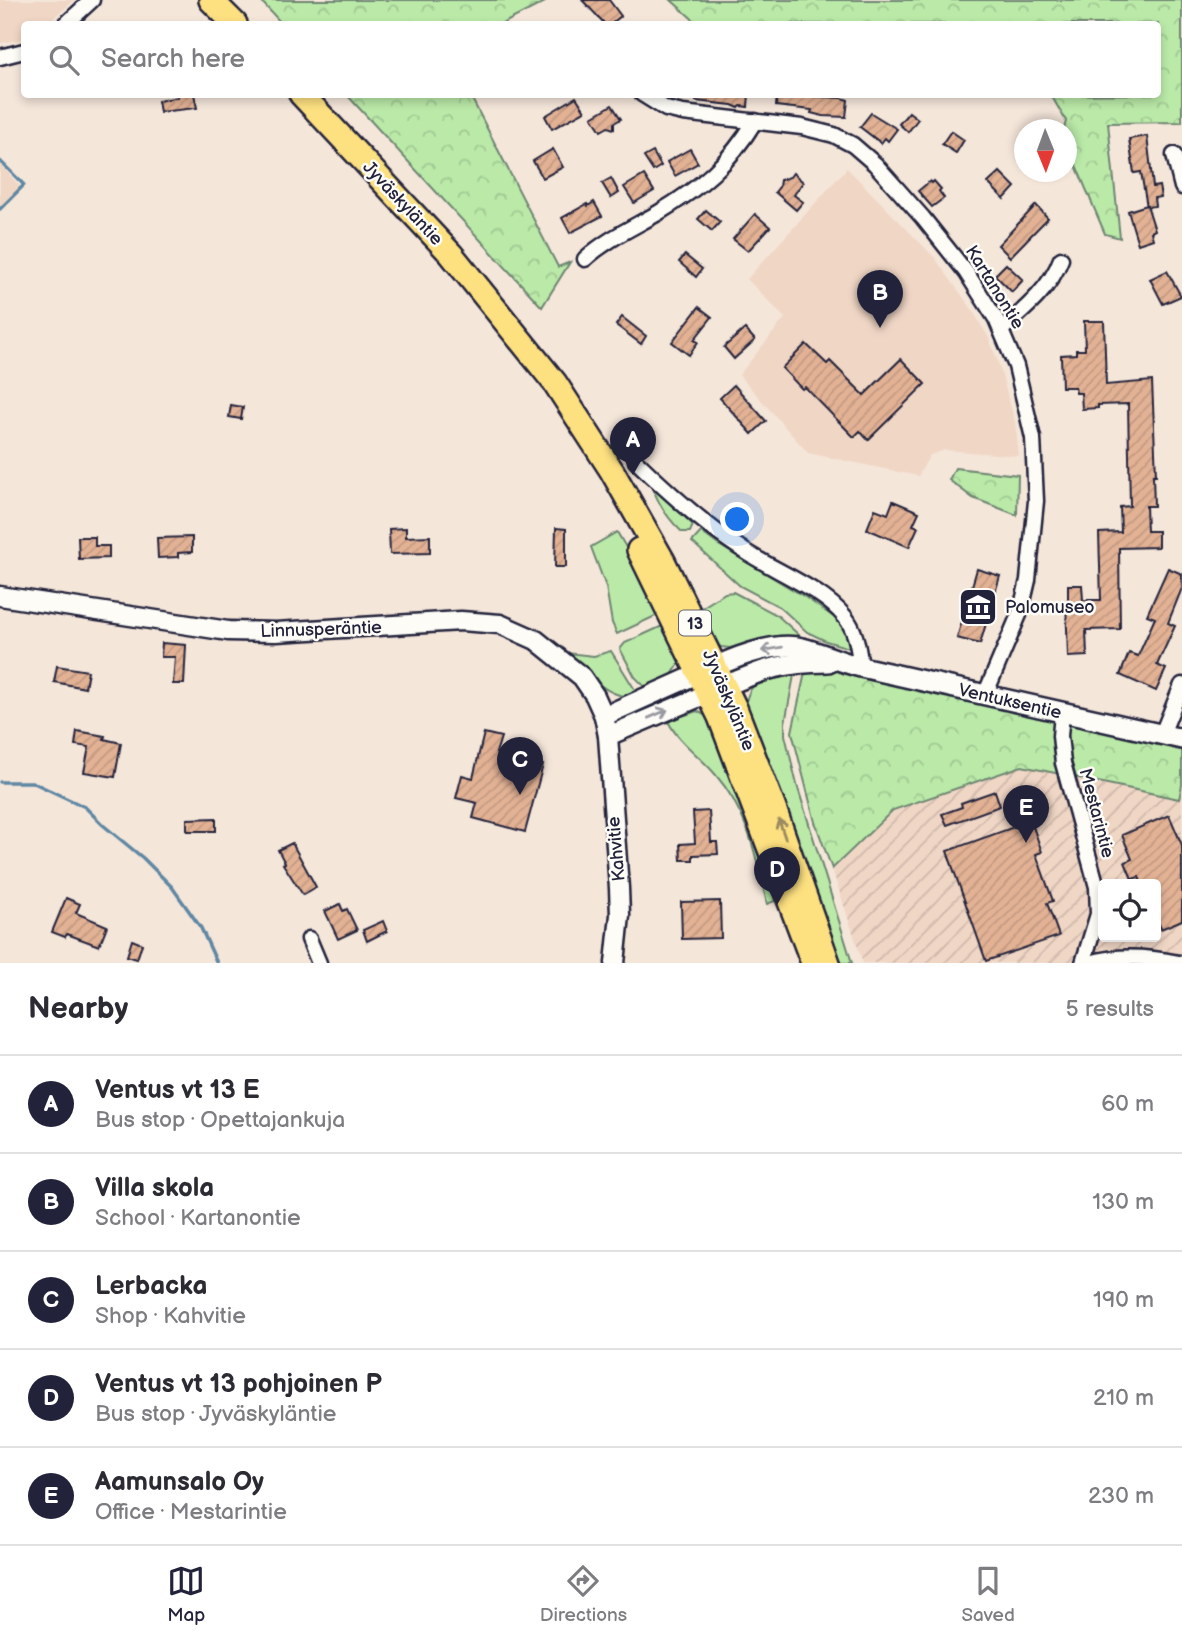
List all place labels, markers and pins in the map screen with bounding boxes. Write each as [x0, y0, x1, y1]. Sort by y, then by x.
pin: B [857, 270, 903, 328]
pin: A [610, 417, 656, 475]
museum icon: Palomuseo [957, 586, 999, 628]
place label: Palomuseo [1005, 597, 1095, 618]
pin: C [497, 737, 543, 795]
pin: E [1003, 785, 1049, 843]
pin: D [754, 847, 800, 905]

